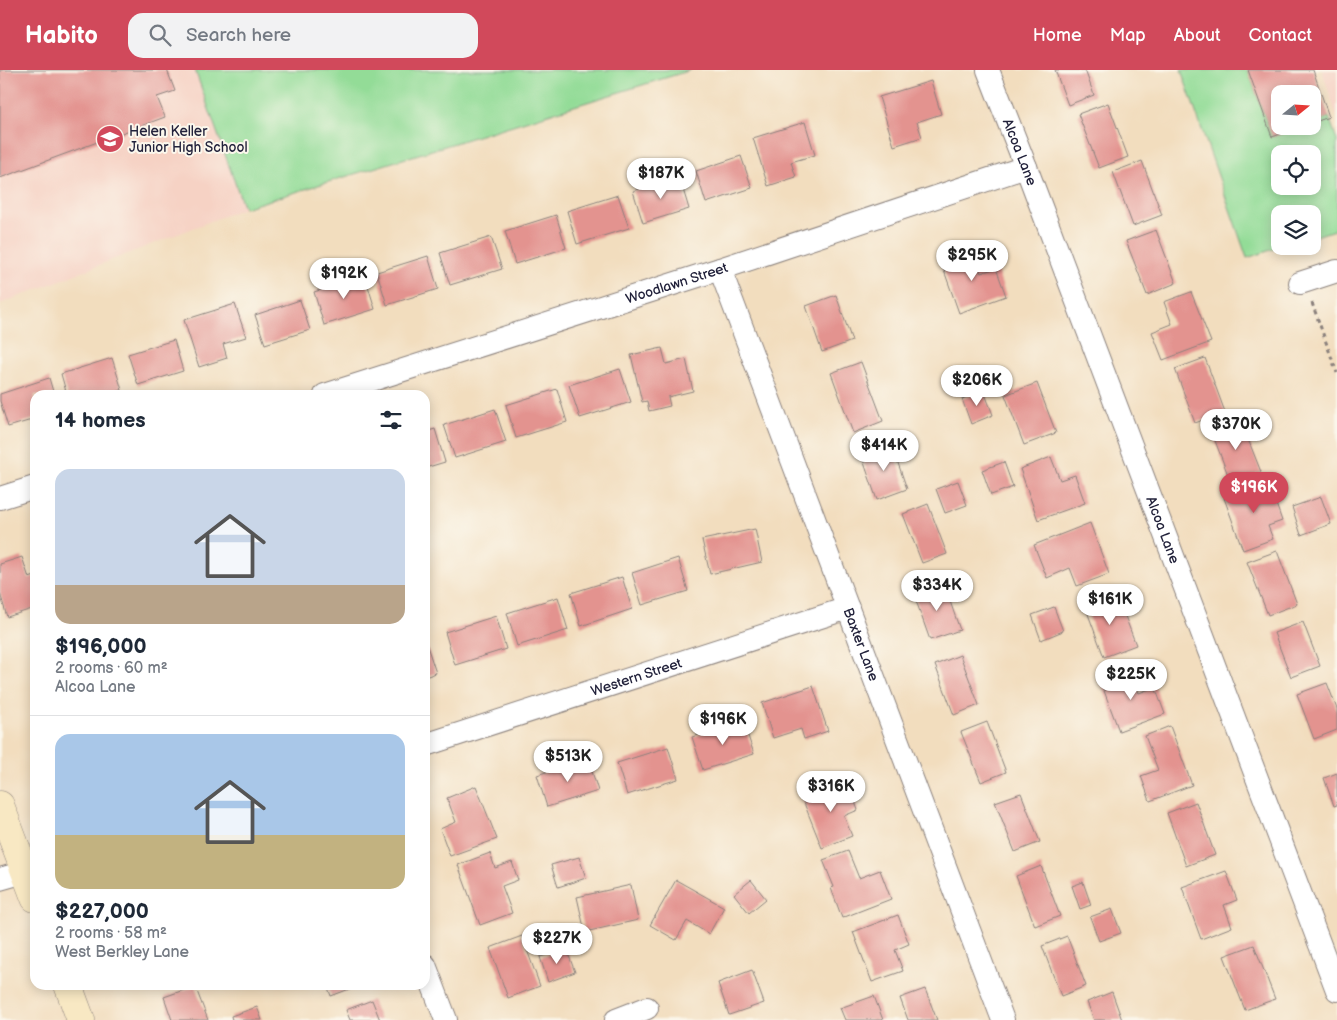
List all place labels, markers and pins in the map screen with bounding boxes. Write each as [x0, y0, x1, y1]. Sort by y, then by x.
place label: Helen Keller Junior High School [129, 123, 248, 156]
school or university icon: Helen Keller Junior High School [95, 124, 125, 154]
pin: $187K [626, 158, 696, 200]
pin: $295K [937, 240, 1007, 282]
pin: $192K [309, 258, 379, 300]
pin: $206K [942, 364, 1012, 407]
pin: $370K [1201, 408, 1271, 451]
pin: $414K [849, 430, 919, 472]
pin: $196K [1219, 472, 1289, 514]
pin: $334K [902, 570, 972, 612]
pin: $161K [1075, 584, 1145, 626]
pin: $225K [1096, 658, 1166, 701]
pin: $196K [688, 704, 758, 746]
pin: $513K [533, 740, 603, 783]
pin: $316K [796, 770, 866, 813]
pin: $227K [522, 922, 592, 965]

